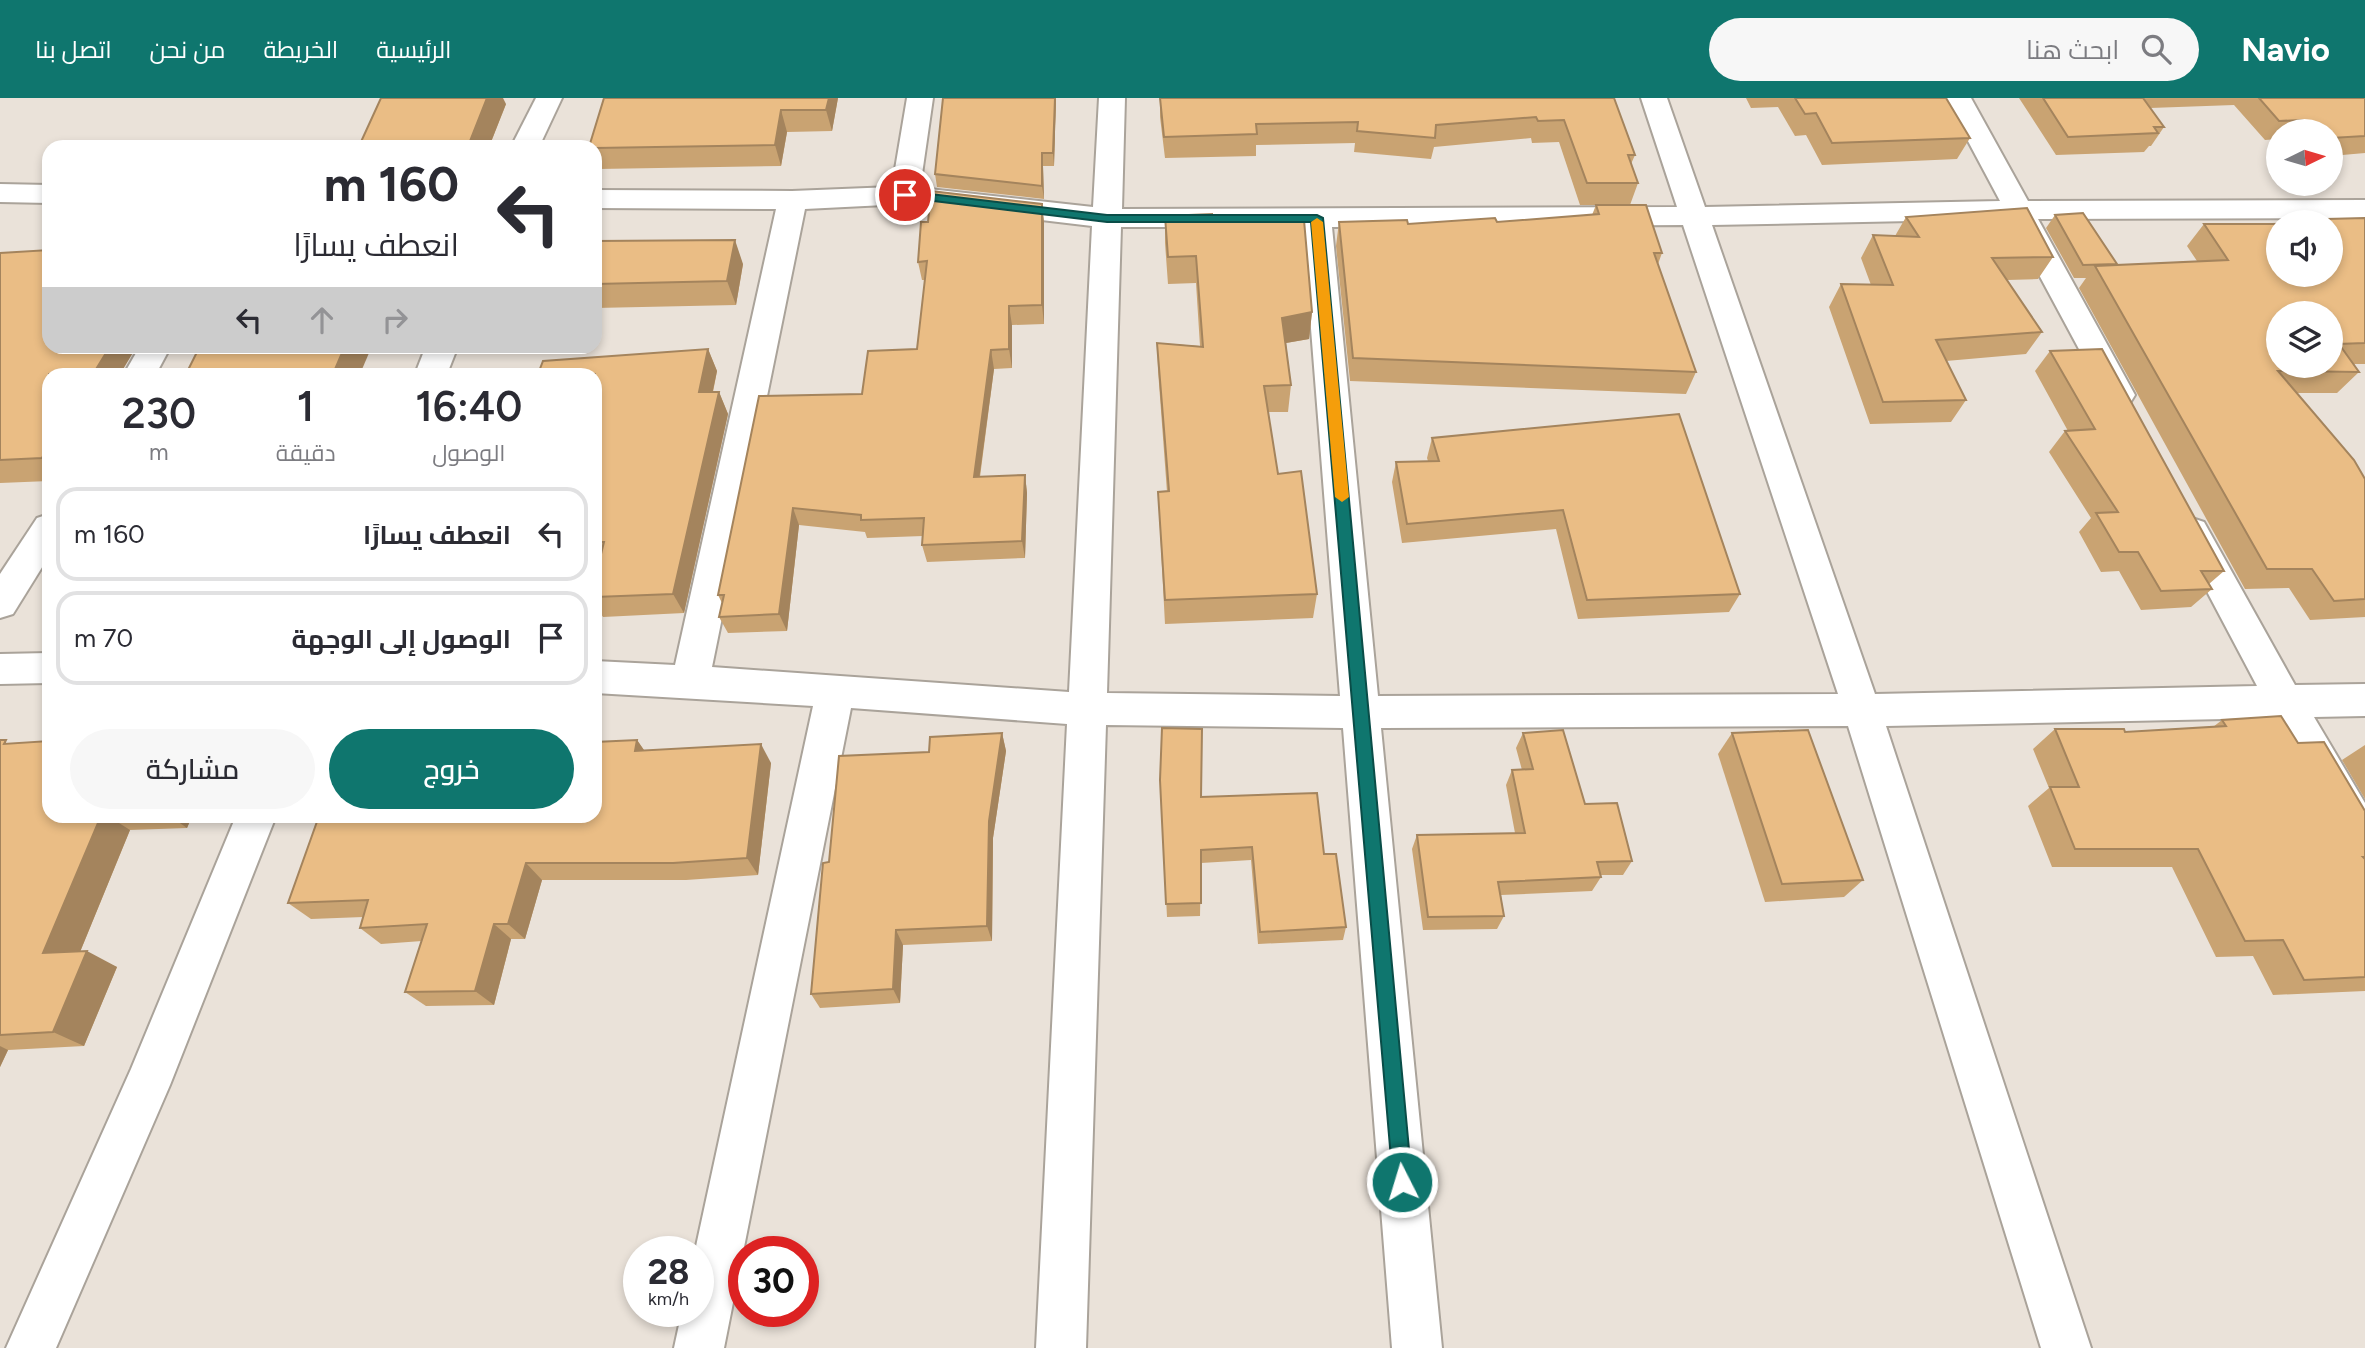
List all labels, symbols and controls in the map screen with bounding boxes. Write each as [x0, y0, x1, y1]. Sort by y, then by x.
search box [1709, 18, 2199, 81]
icon: search [2137, 30, 2175, 68]
text: Navio [2241, 30, 2330, 69]
text: ابحث هنا [2026, 34, 2119, 66]
text: اتصل بنا [35, 35, 112, 64]
text: من نحن [150, 35, 225, 64]
text: الخريطة [263, 35, 338, 64]
text: الرئيسية [376, 35, 452, 64]
north arrow [2266, 119, 2343, 196]
map controls [2266, 119, 2343, 378]
text: 160 m [324, 154, 459, 213]
pin [875, 165, 935, 225]
icon: left [483, 168, 574, 259]
icon: arrive [886, 176, 924, 214]
button: sound [2266, 210, 2343, 287]
text: انعطف يسارًا [293, 226, 459, 264]
icon: left [230, 301, 268, 339]
icon: ahead [303, 301, 341, 339]
icon: right [376, 301, 414, 339]
button: layers [2266, 301, 2343, 378]
text: 1 [297, 381, 314, 432]
text: 16:40 [415, 381, 522, 432]
text: 230 [122, 388, 196, 439]
text: m [149, 438, 169, 466]
text: دقيقة [276, 439, 336, 467]
text: الوصول [432, 439, 505, 467]
icon: left [532, 515, 570, 553]
text: 160 m [74, 518, 145, 550]
text: انعطف يسارًا [363, 519, 511, 551]
icon: arrive [532, 619, 570, 657]
text: 70 m [74, 622, 133, 654]
text: الوصول إلى الوجهة [291, 623, 511, 655]
button: مشاركة [70, 729, 315, 809]
button: خروج [329, 729, 574, 809]
position arrow [1365, 1145, 1439, 1219]
speed limit sign: 30 [728, 1236, 819, 1327]
text: 28 [648, 1251, 689, 1293]
text: km/h [648, 1288, 689, 1310]

